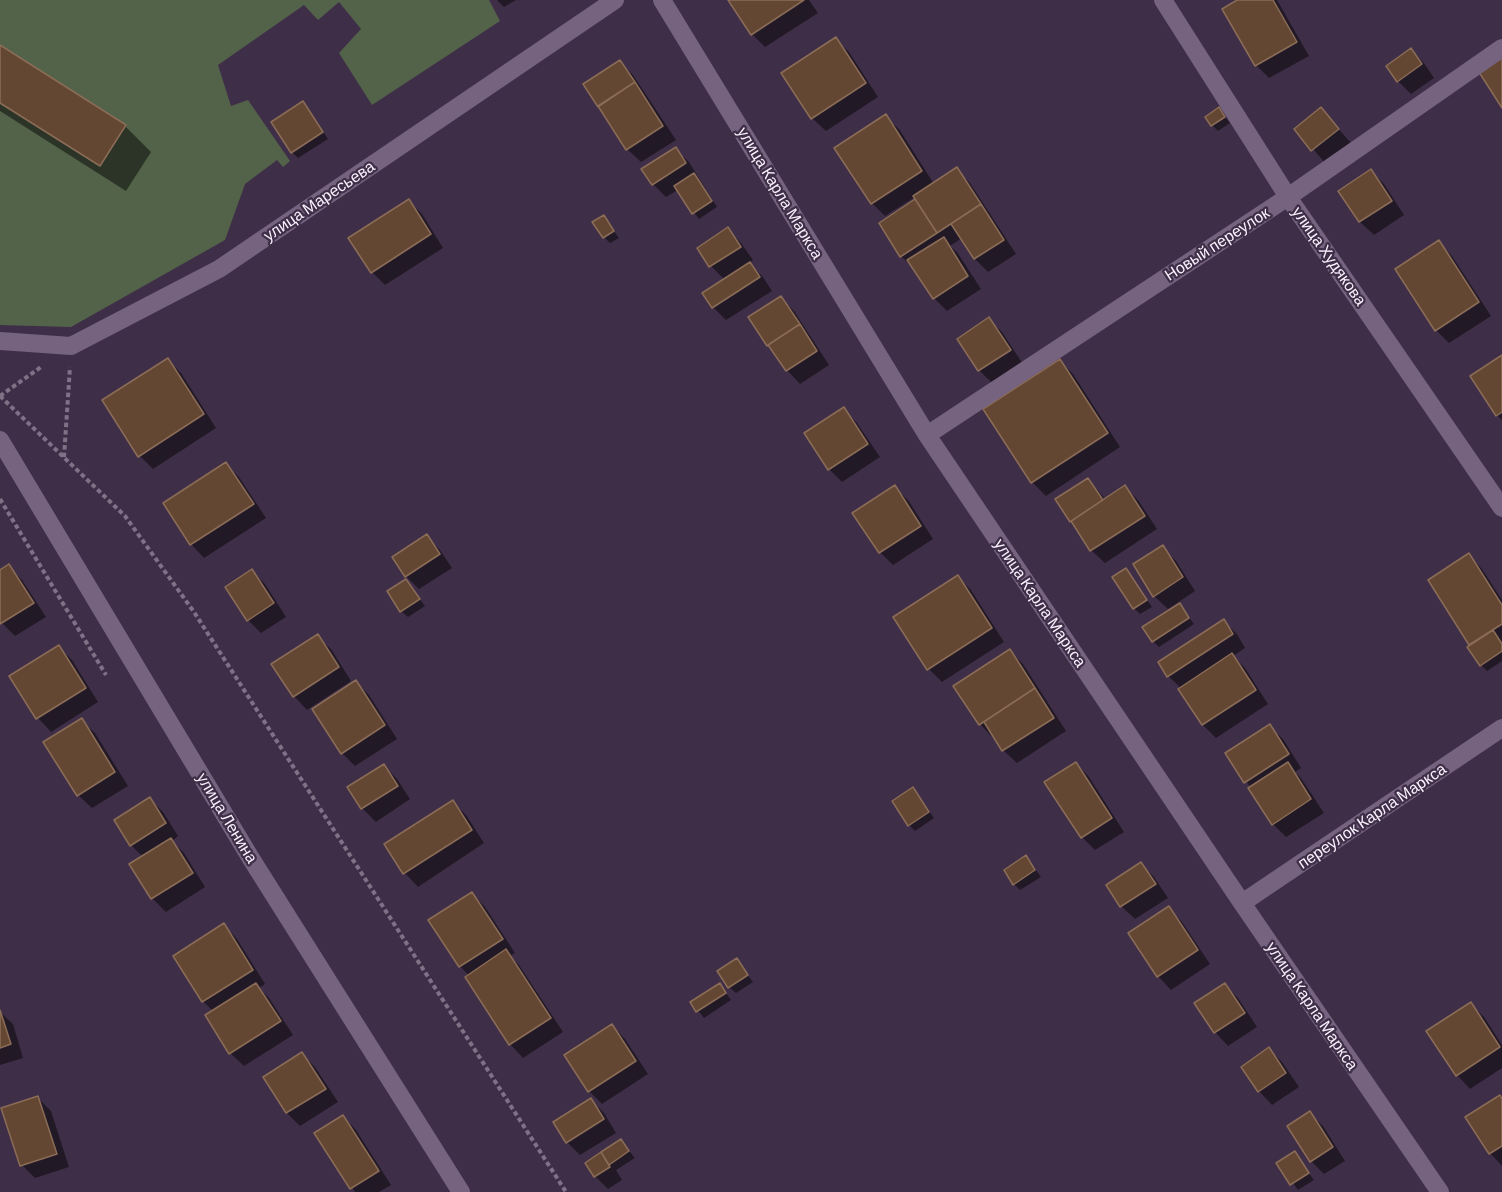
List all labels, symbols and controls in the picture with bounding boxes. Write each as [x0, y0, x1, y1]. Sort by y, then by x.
street label: улица Карла Маркса [733, 124, 827, 262]
street label: улица Маресьева [260, 157, 378, 245]
street label: Новый переулок [1161, 203, 1273, 285]
street label: улица Худякова [1288, 203, 1370, 309]
street label: улица Карла Маркса [990, 535, 1090, 671]
street label: переулок Карла Маркса [1294, 759, 1450, 873]
street label: улица Ленина [192, 769, 262, 867]
street label: улица Карла Маркса [1262, 938, 1362, 1074]

